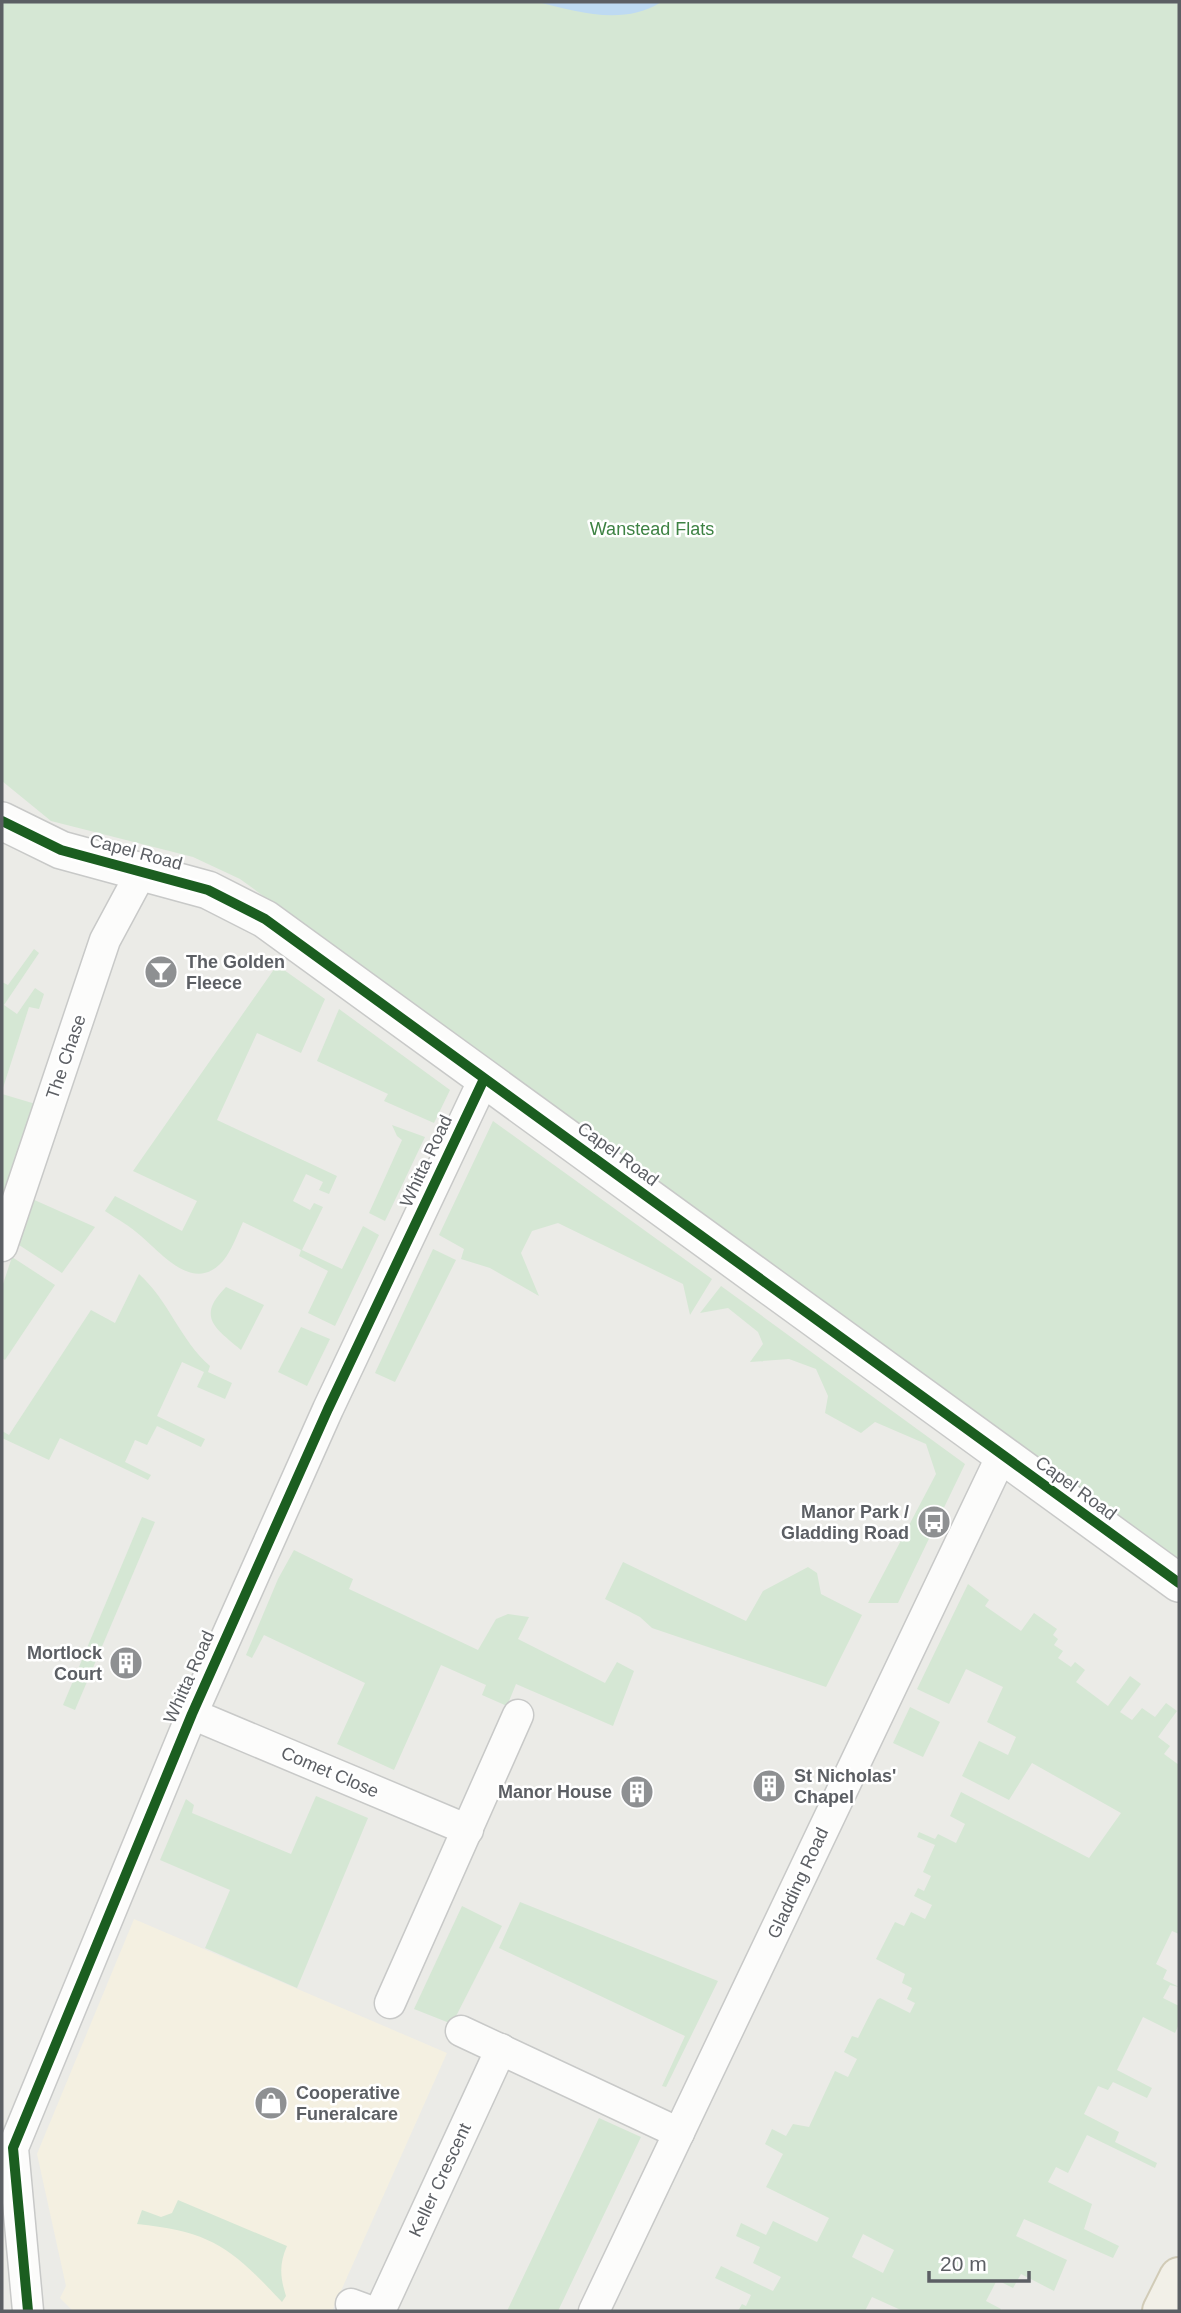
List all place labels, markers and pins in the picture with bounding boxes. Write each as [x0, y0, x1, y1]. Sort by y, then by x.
place label: The Golden Fleece [186, 952, 285, 993]
bar icon: The Golden Fleece [142, 953, 180, 991]
place label: Manor Park / Gladding Road [781, 1502, 909, 1543]
bus stop icon: Manor Park / Gladding Road [915, 1503, 953, 1541]
place label: Mortlock Court [27, 1643, 103, 1684]
building icon: Mortlock Court [107, 1644, 145, 1682]
place label: St Nicholas' Chapel [794, 1766, 896, 1807]
building icon: St Nicholas' Chapel [750, 1767, 788, 1805]
building icon: Manor House [618, 1773, 656, 1811]
place label: Manor House [498, 1782, 612, 1802]
place label: Cooperative Funeralcare [296, 2083, 400, 2124]
shop icon: Cooperative Funeralcare [252, 2084, 290, 2122]

